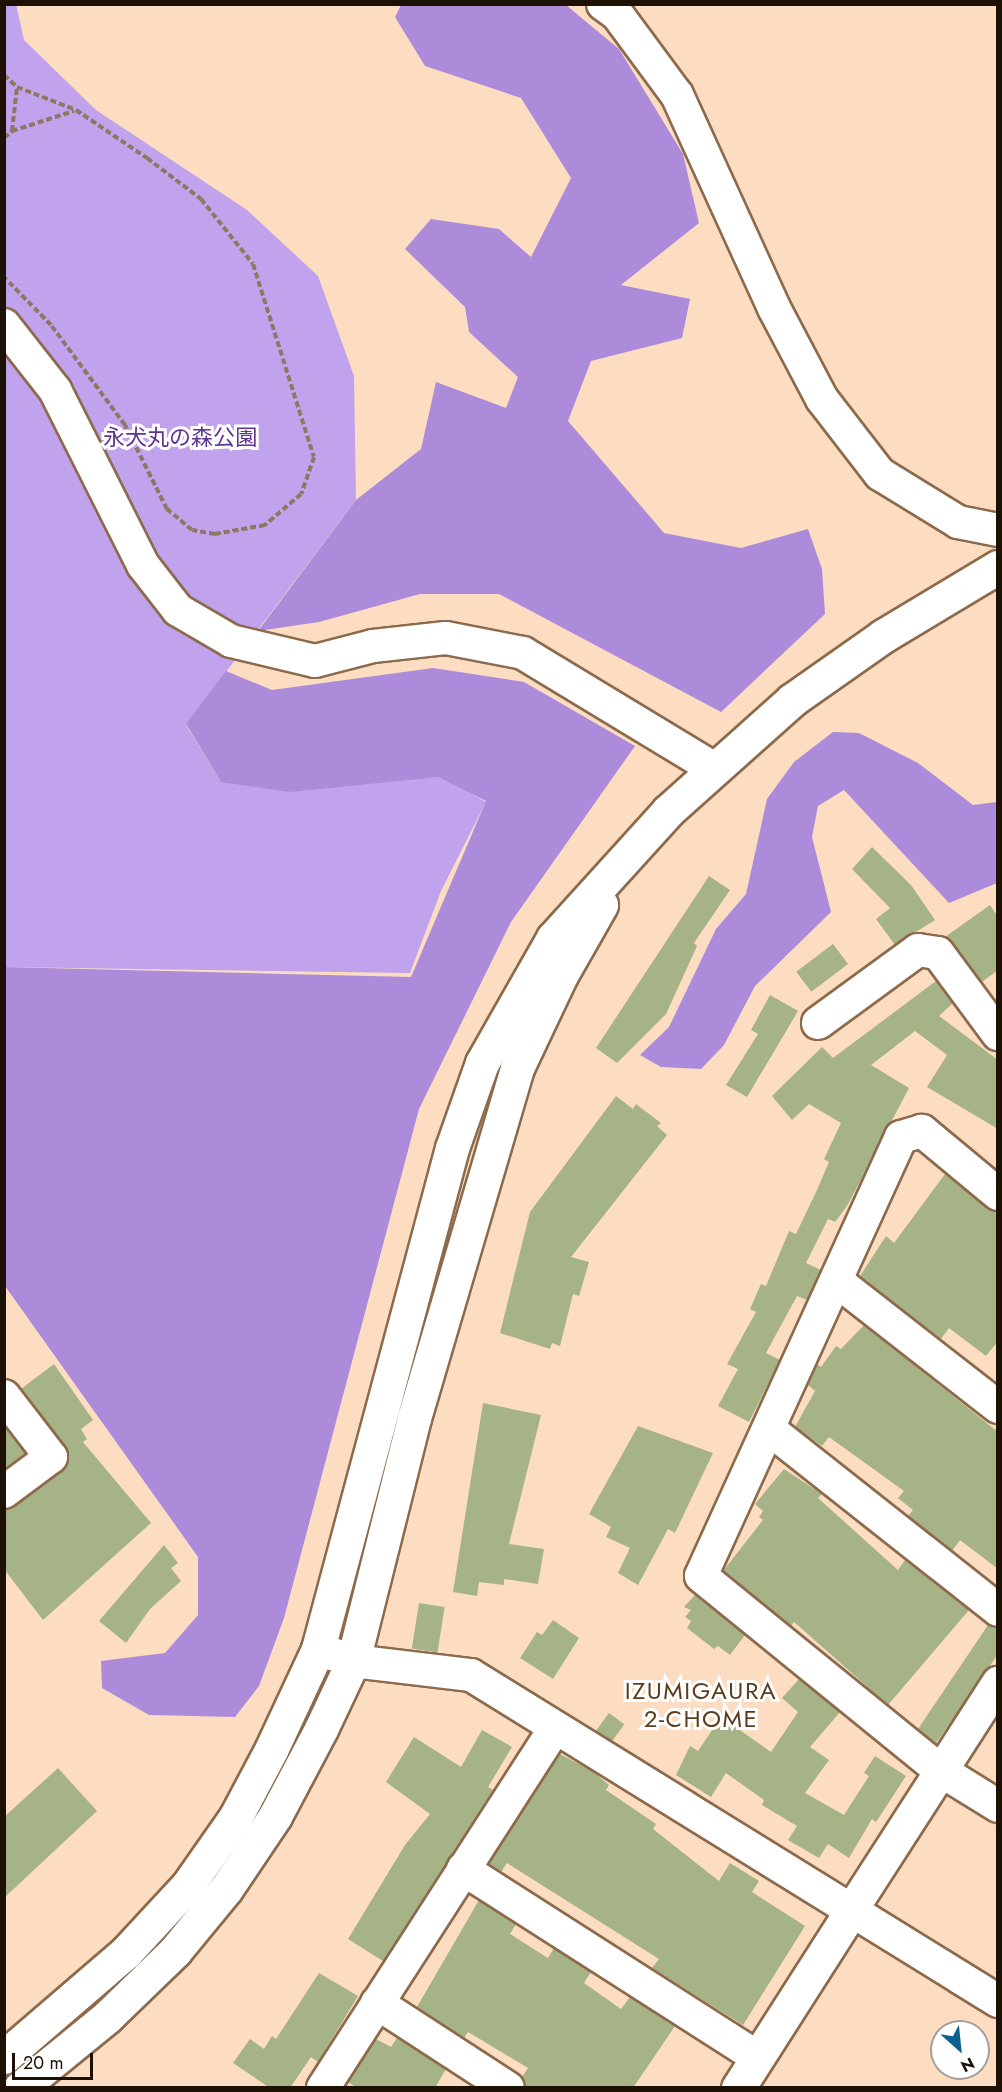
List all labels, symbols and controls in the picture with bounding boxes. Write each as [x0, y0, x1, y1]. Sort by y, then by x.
park label: 永犬丸の森公園 [103, 425, 257, 451]
district label: IZUMIGAURA 2-CHOME [625, 1677, 777, 1733]
north arrow [930, 2020, 990, 2080]
scale bar [15, 2041, 96, 2079]
text: 20 m [23, 2050, 63, 2076]
text: N [957, 2052, 978, 2078]

